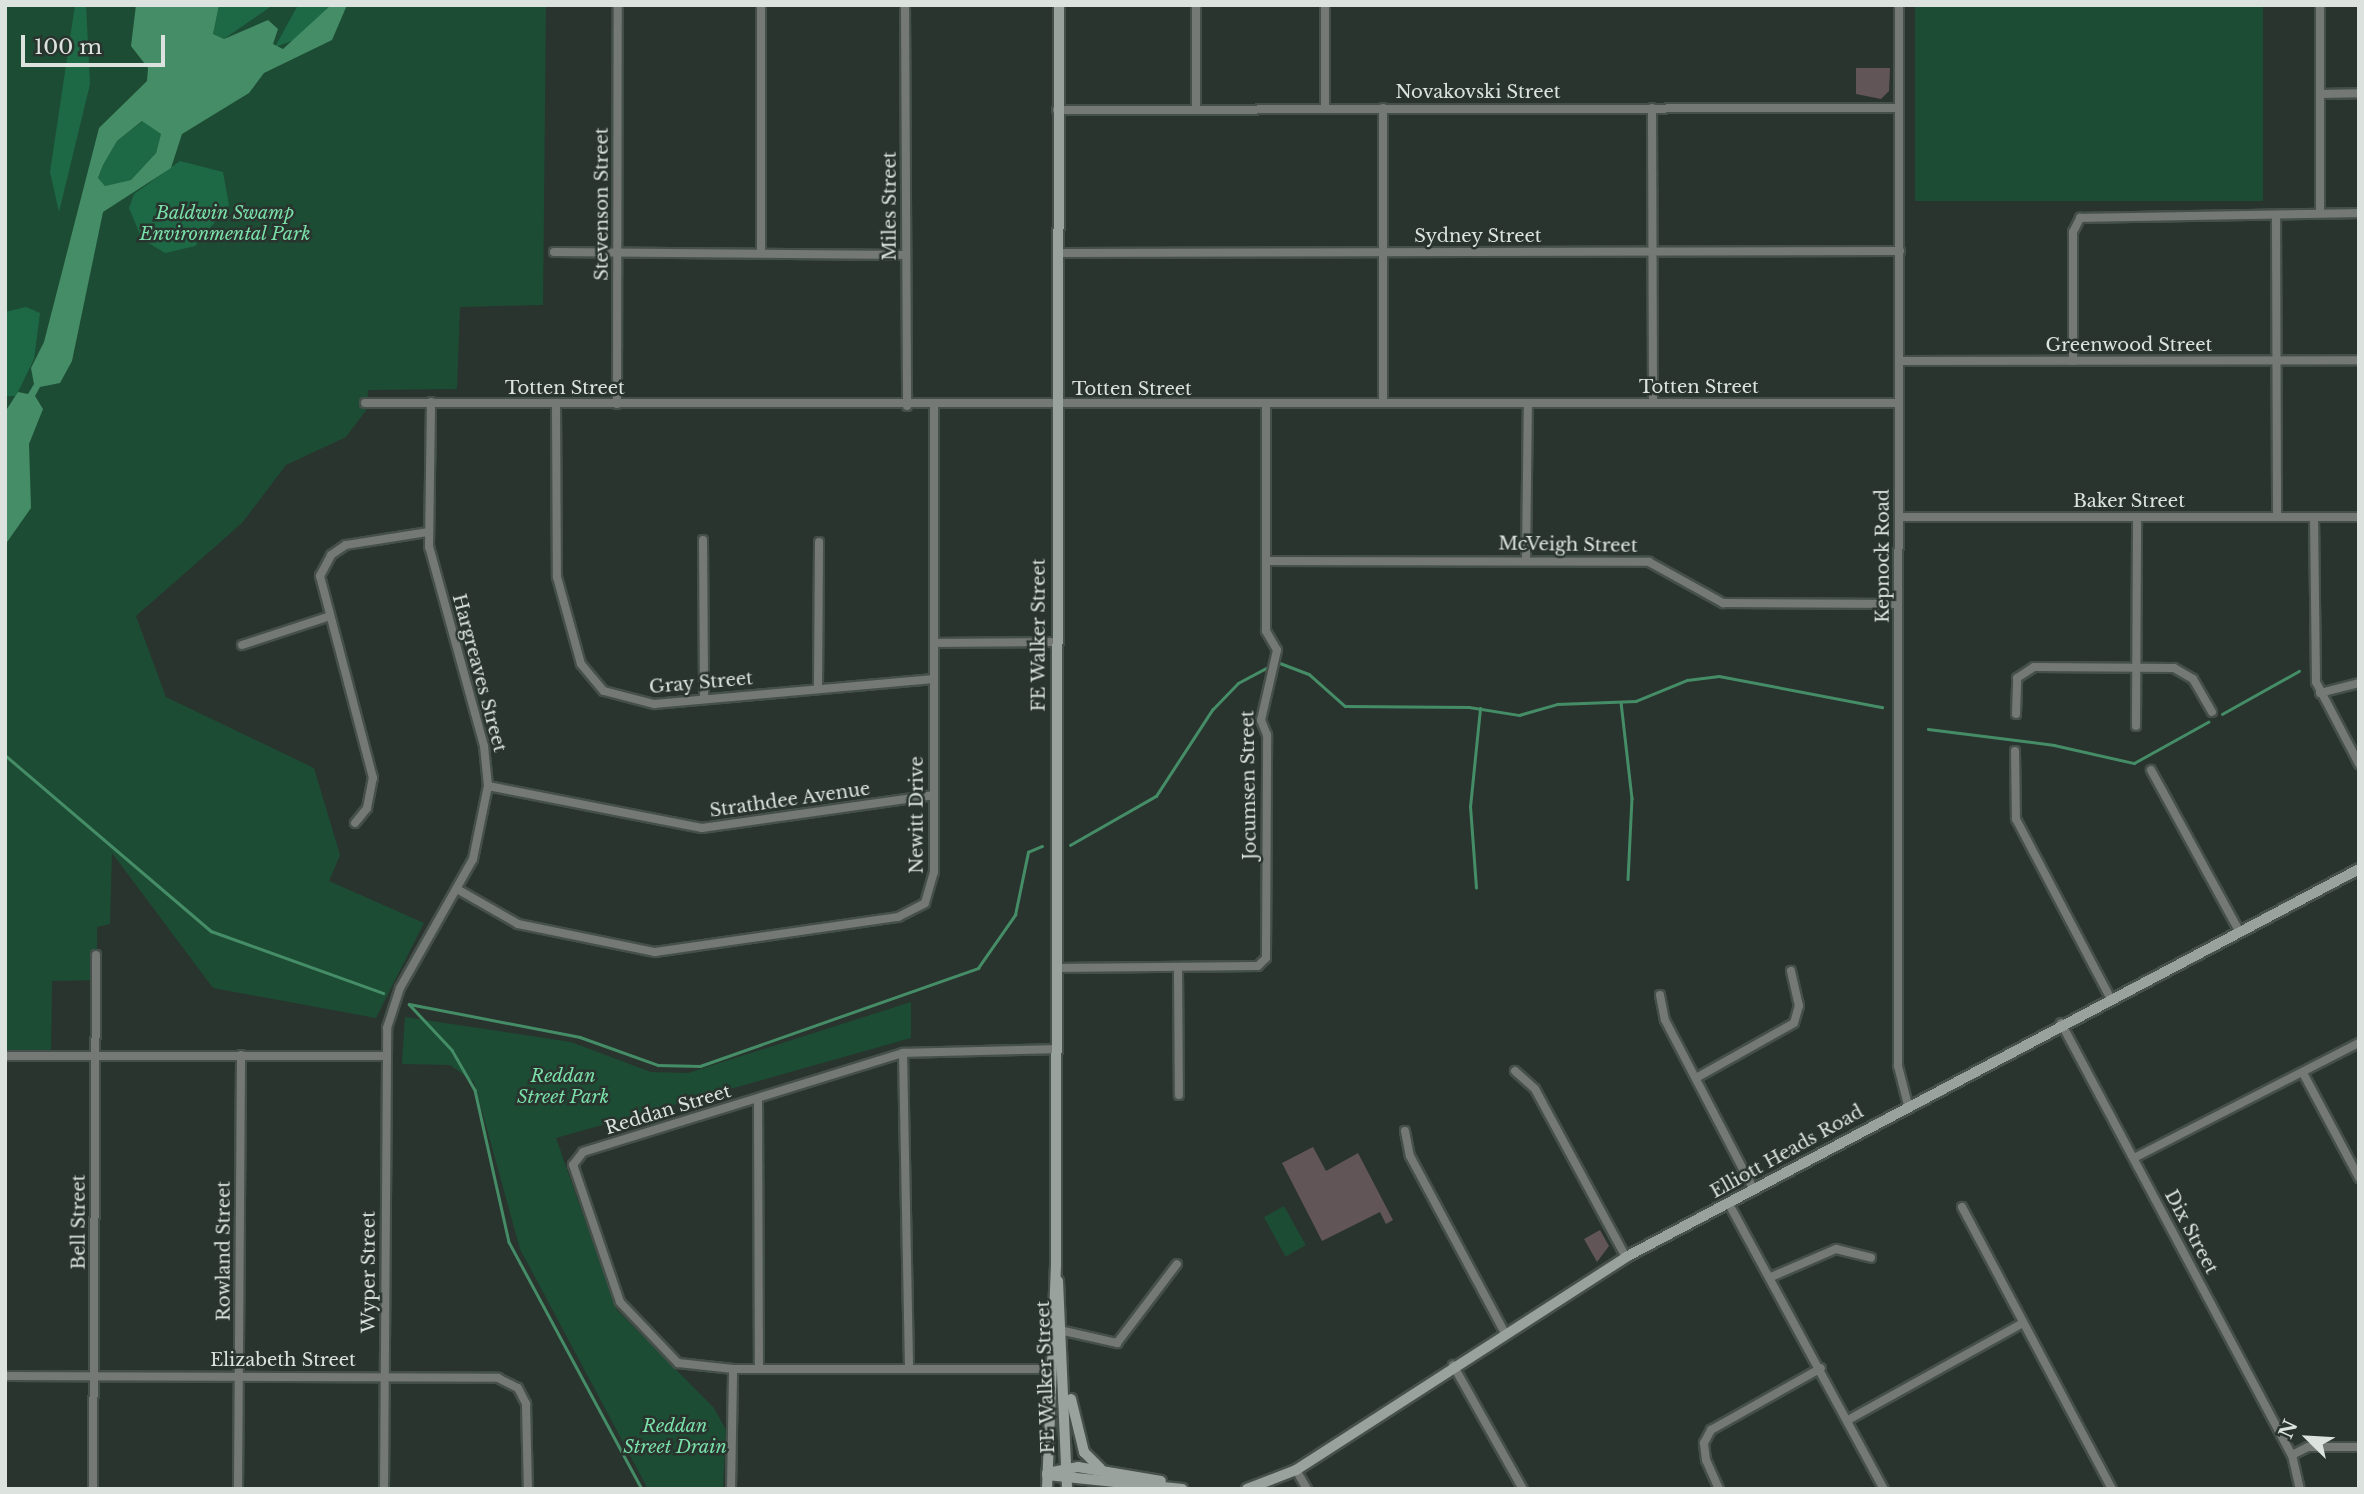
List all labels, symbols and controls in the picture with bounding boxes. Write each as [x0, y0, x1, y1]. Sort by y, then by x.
scale bar [24, 21, 168, 65]
text: 100 m [34, 34, 102, 60]
street label: Novakovski Street [1395, 81, 1561, 103]
street label: Stevenson Street [591, 127, 613, 281]
street label: Miles Street [879, 151, 901, 261]
park label: Baldwin Swamp Environmental Park [139, 203, 311, 246]
street label: Sydney Street [1414, 225, 1542, 247]
street label: Greenwood Street [2046, 334, 2212, 356]
street label: Totten Street [1639, 376, 1759, 398]
street label: Totten Street [505, 377, 625, 399]
street label: Totten Street [1072, 378, 1192, 400]
street label: Kepnock Road [1872, 489, 1894, 623]
street label: Baker Street [2073, 490, 2185, 512]
street label: McVeigh Street [1498, 533, 1638, 557]
street label: FE Walker Street [1028, 558, 1050, 712]
street label: Hargreaves Street [448, 592, 510, 754]
street label: Gray Street [648, 668, 754, 698]
street label: Jocumsen Street [1237, 710, 1261, 860]
street label: Newitt Drive [906, 756, 928, 874]
street label: Strathdee Avenue [708, 778, 872, 822]
park label: Reddan Street Park [517, 1066, 609, 1108]
street label: Reddan Street [603, 1081, 733, 1139]
street label: Elliott Heads Road [1707, 1101, 1867, 1203]
street label: Bell Street [68, 1174, 90, 1270]
street label: Rowland Street [213, 1181, 235, 1321]
street label: Dix Street [2160, 1186, 2222, 1278]
street label: Wyper Street [358, 1211, 380, 1333]
street label: FE Walker Street [1033, 1300, 1059, 1454]
street label: Elizabeth Street [210, 1349, 356, 1371]
north arrow [2273, 1403, 2343, 1473]
park label: Reddan Street Drain [623, 1416, 727, 1458]
text: N [2274, 1416, 2302, 1442]

